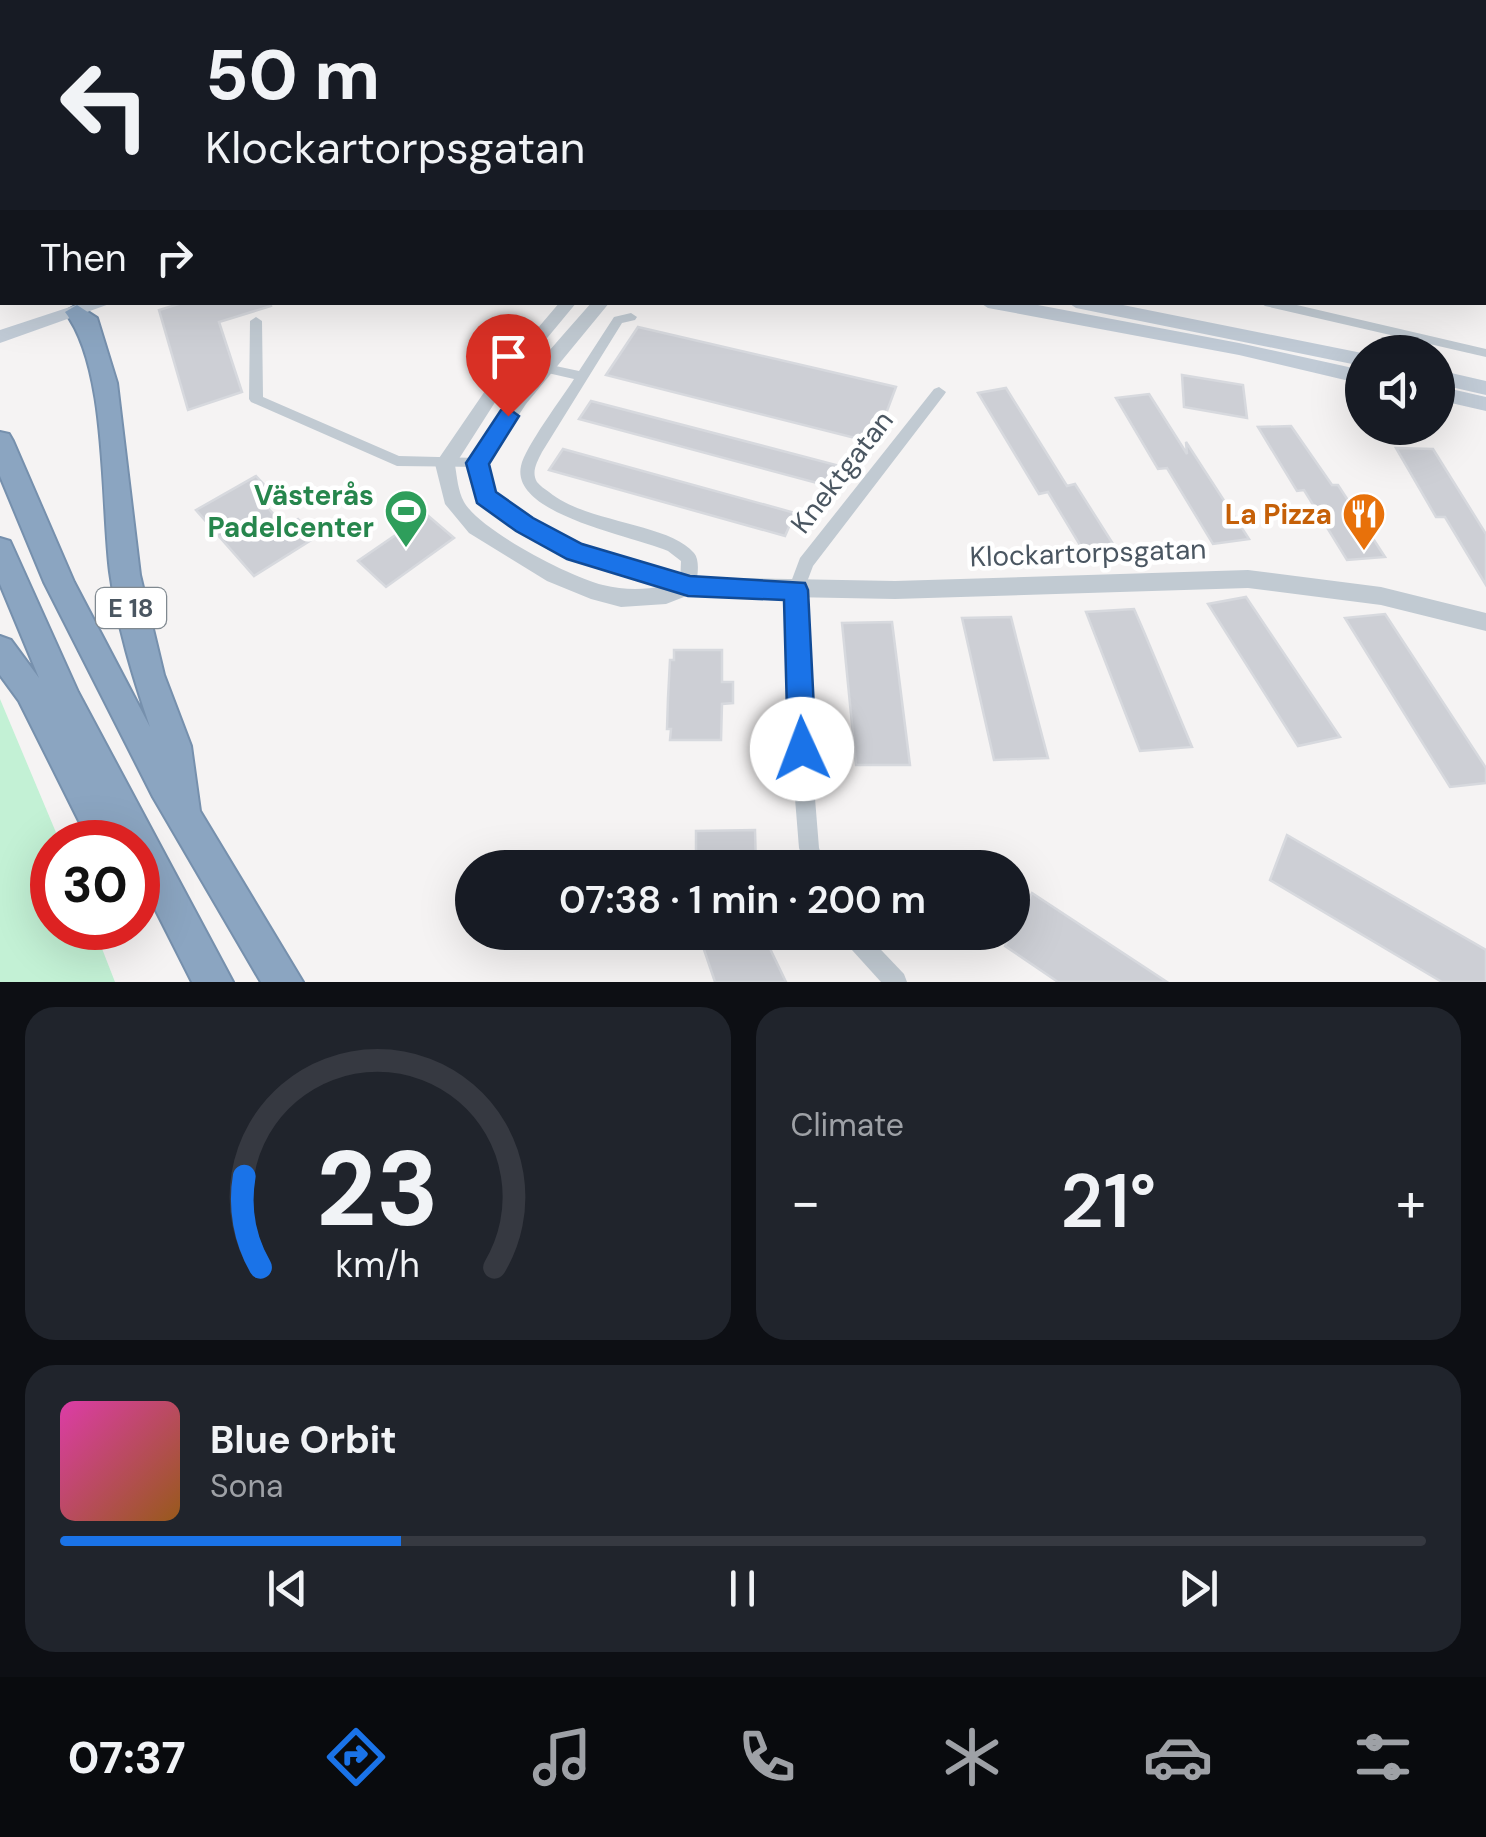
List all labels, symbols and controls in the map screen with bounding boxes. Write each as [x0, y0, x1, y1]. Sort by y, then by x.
text: 50 m [205, 30, 380, 121]
icon: left [40, 40, 170, 170]
text: Klockartorpsgatan [205, 118, 585, 177]
icon: right [147, 230, 202, 285]
text: Then [40, 233, 127, 283]
pin [466, 314, 551, 417]
icon: arrive [481, 329, 536, 384]
map controls [1345, 335, 1455, 445]
button: sound [1345, 335, 1455, 445]
street label: Knektgatan [782, 403, 902, 541]
place label: Västerås Padelcenter [207, 477, 374, 546]
sports icon: Västerås Padelcenter [383, 488, 429, 549]
restaurant icon: La Pizza [1341, 491, 1387, 552]
place label: La Pizza [1225, 496, 1332, 533]
street label: Klockartorpsgatan [969, 530, 1207, 576]
road number: E 18 [96, 588, 166, 628]
position arrow [750, 697, 854, 801]
speed limit sign: 30 [30, 820, 160, 950]
text: 07:38 · 1 min · 200 m [559, 875, 926, 925]
text: Climate [791, 1104, 904, 1146]
text: 23 [316, 1122, 439, 1257]
text: 21° [1060, 1153, 1156, 1250]
text: − [791, 1166, 821, 1238]
text: + [1396, 1166, 1426, 1238]
text: km/h [336, 1242, 420, 1288]
text: Blue Orbit [210, 1415, 397, 1465]
text: Sona [210, 1465, 283, 1507]
icon: previous [260, 1561, 315, 1616]
icon: pause [715, 1561, 770, 1616]
icon: next [1171, 1561, 1226, 1616]
icon: directions [321, 1722, 391, 1792]
icon: music [527, 1722, 597, 1792]
icon: phone [732, 1722, 802, 1792]
icon: climate [937, 1722, 1007, 1792]
icon: car [1143, 1722, 1213, 1792]
icon: filters [1348, 1722, 1418, 1792]
text: 07:37 [68, 1728, 186, 1787]

